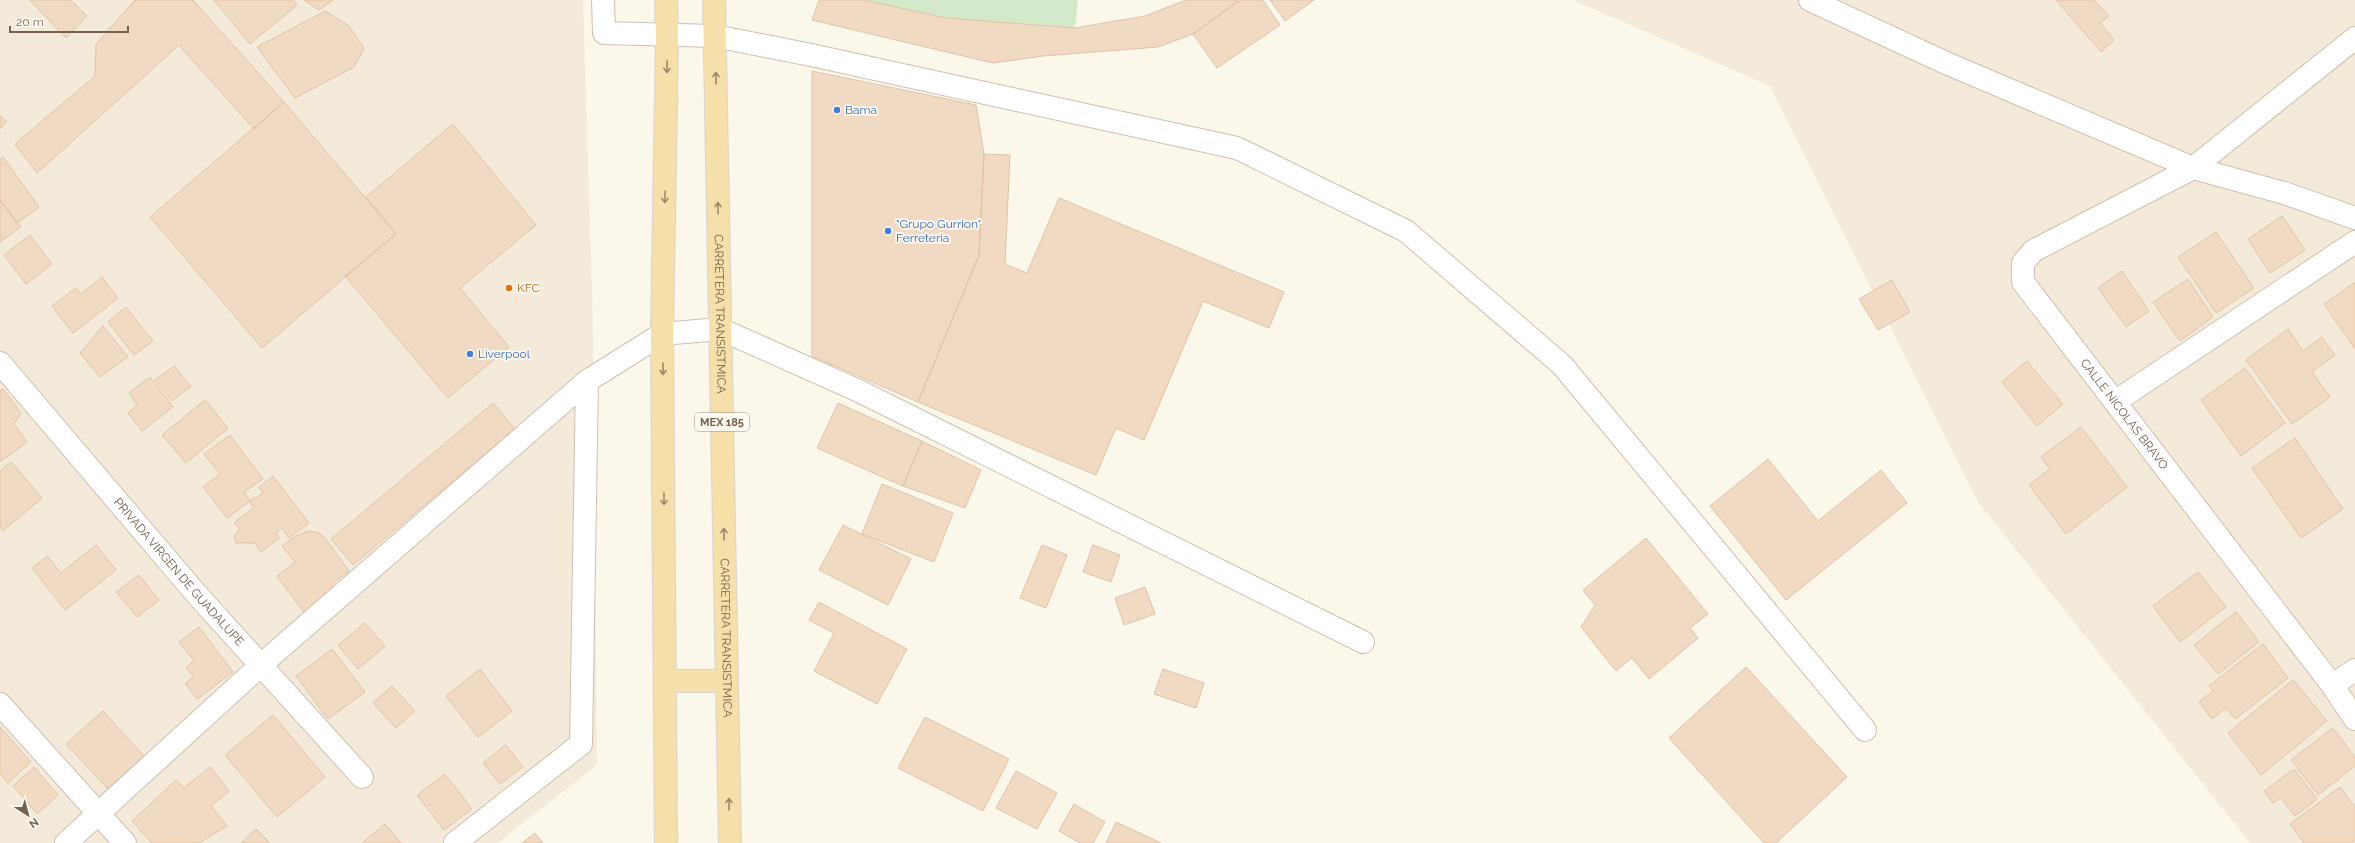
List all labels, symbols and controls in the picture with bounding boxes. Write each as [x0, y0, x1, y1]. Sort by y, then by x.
scale bar [10, 8, 128, 34]
text: 20 m [16, 15, 44, 29]
one-way arrow [663, 60, 671, 73]
one-way arrow [712, 72, 720, 85]
place label: Bama [845, 103, 877, 117]
marker: Bama [832, 105, 842, 115]
one-way arrow [661, 190, 668, 203]
one-way arrow [714, 202, 722, 215]
place label: "Grupo Gurrion" Ferreteria [896, 217, 981, 245]
marker: "Grupo Gurrion" Ferreteria [883, 226, 893, 236]
street label: CARRETERA TRANSISTMICA [711, 234, 728, 394]
place label: KFC [517, 281, 540, 295]
marker: KFC [504, 283, 514, 293]
place label: Liverpool [478, 347, 531, 361]
marker: Liverpool [465, 349, 475, 359]
street label: CALLE NICOLÁS BRAVO [2078, 356, 2171, 472]
one-way arrow [659, 362, 667, 375]
road number: MEX 185 [695, 413, 749, 431]
one-way arrow [660, 492, 667, 505]
street label: PRIVADA VIRGEN DE GUADALUPE [111, 495, 247, 649]
one-way arrow [720, 528, 728, 541]
street label: CARRETERA TRANSISTMICA [718, 558, 735, 718]
north arrow [8, 795, 48, 835]
one-way arrow [725, 798, 733, 811]
text: N [26, 815, 41, 830]

